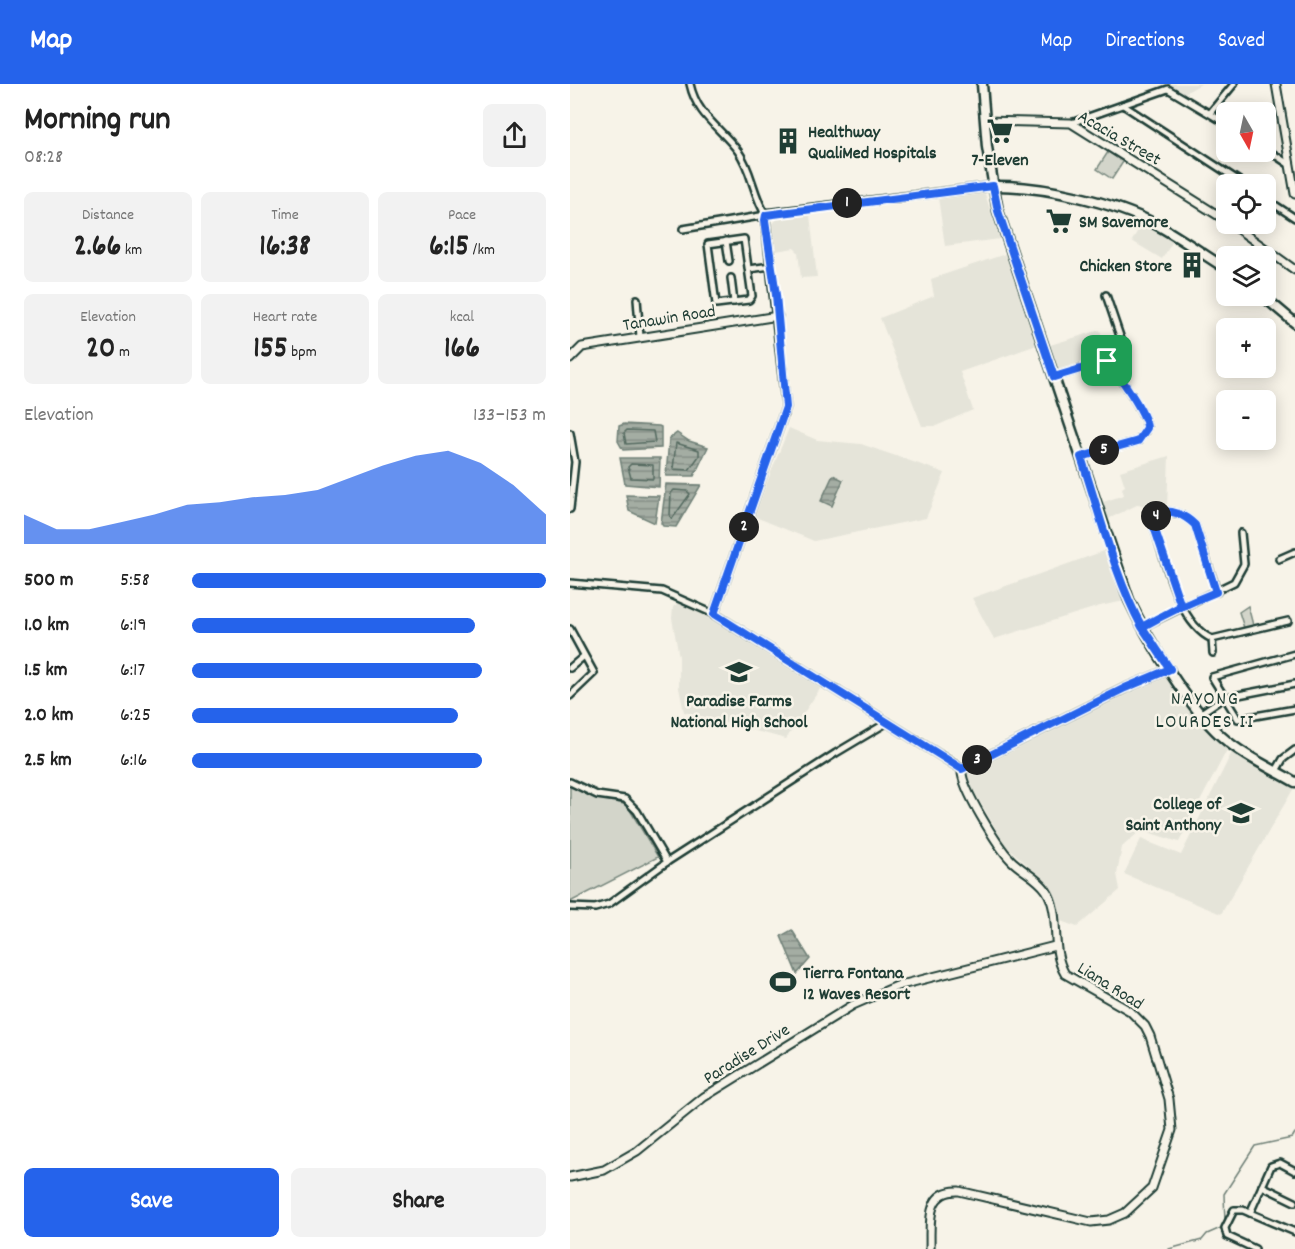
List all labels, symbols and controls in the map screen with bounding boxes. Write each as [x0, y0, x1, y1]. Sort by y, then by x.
text: Map [30, 22, 72, 62]
text: Map [1041, 27, 1072, 57]
text: Directions [1105, 27, 1185, 57]
text: Saved [1218, 27, 1265, 57]
text: Morning run [24, 98, 171, 145]
north arrow [1216, 102, 1276, 162]
map controls [1216, 102, 1276, 450]
button: share [483, 104, 546, 167]
street label: Acacia Street [1073, 105, 1165, 173]
supermarket icon: 7-Eleven [985, 116, 1015, 146]
place label: Healthway QualiMed Hospitals [808, 121, 937, 167]
building icon: Healthway QualiMed Hospitals [773, 126, 803, 156]
text: 08:28 [24, 144, 63, 172]
place label: 7-Eleven [971, 149, 1029, 174]
button: locate [1216, 174, 1276, 234]
pin: 1 [832, 188, 862, 218]
text: 1 [845, 191, 849, 214]
text: Distance [82, 204, 134, 227]
text: Time [271, 204, 299, 227]
text: Pace [448, 204, 476, 227]
supermarket icon: SM Savemore [1044, 206, 1074, 236]
place label: SM Savemore [1079, 211, 1168, 236]
text: 2.66 [74, 227, 121, 270]
text: 16:38 [259, 227, 311, 270]
text: 6:15 [429, 227, 469, 270]
text: km [121, 239, 142, 262]
text: /km [469, 239, 495, 262]
button: layers [1216, 246, 1276, 306]
building icon: Chicken Store [1177, 250, 1207, 280]
place label: Chicken Store [1079, 255, 1172, 280]
street label: Tanawin Road [621, 300, 717, 339]
text: Elevation [80, 306, 136, 329]
text: Heart rate [253, 306, 317, 329]
text: kcal [450, 306, 474, 329]
button: + [1216, 318, 1276, 378]
text: 20 [86, 329, 115, 372]
text: 155 [253, 329, 288, 372]
text: 166 [444, 329, 480, 372]
pin [1081, 335, 1132, 386]
text: m [115, 341, 130, 364]
text: bpm [288, 341, 317, 364]
icon: arrive [1090, 344, 1123, 377]
button: − [1216, 390, 1276, 450]
text: Elevation [24, 402, 94, 430]
text: 133–153 m [473, 402, 546, 430]
pin: 5 [1089, 435, 1119, 465]
text: 5 [1100, 438, 1108, 461]
pin: 4 [1141, 501, 1171, 531]
text: 4 [1153, 504, 1159, 527]
pin: 2 [729, 512, 759, 542]
text: 2 [741, 515, 748, 538]
text: 500 m [24, 567, 73, 595]
text: 5:58 [120, 567, 150, 595]
text: 1.0 km [24, 612, 69, 640]
text: 6:19 [120, 612, 147, 640]
text: 1.5 km [24, 657, 67, 685]
text: 6:17 [120, 657, 145, 685]
school or university icon: Paradise Farms National High School [724, 657, 754, 687]
district label: NAYONG LOURDES II [1155, 686, 1255, 737]
place label: Paradise Farms National High School [671, 690, 808, 736]
text: 2.0 km [24, 702, 73, 730]
text: 6:25 [120, 702, 151, 730]
pin: 3 [962, 745, 992, 775]
text: 2.5 km [24, 747, 72, 775]
text: 6:16 [120, 747, 147, 775]
text: 3 [973, 748, 981, 771]
place label: College of Saint Anthony [1126, 793, 1223, 839]
school or university icon: College of Saint Anthony [1226, 798, 1256, 828]
street label: Liana Road [1072, 957, 1148, 1017]
place label: Tierra Fontana 12 Waves Resort [803, 962, 911, 1008]
sports icon: Tierra Fontana 12 Waves Resort [768, 967, 798, 997]
street label: Paradise Drive [699, 1019, 795, 1092]
button: Save [24, 1168, 279, 1237]
button: Share [291, 1168, 546, 1237]

